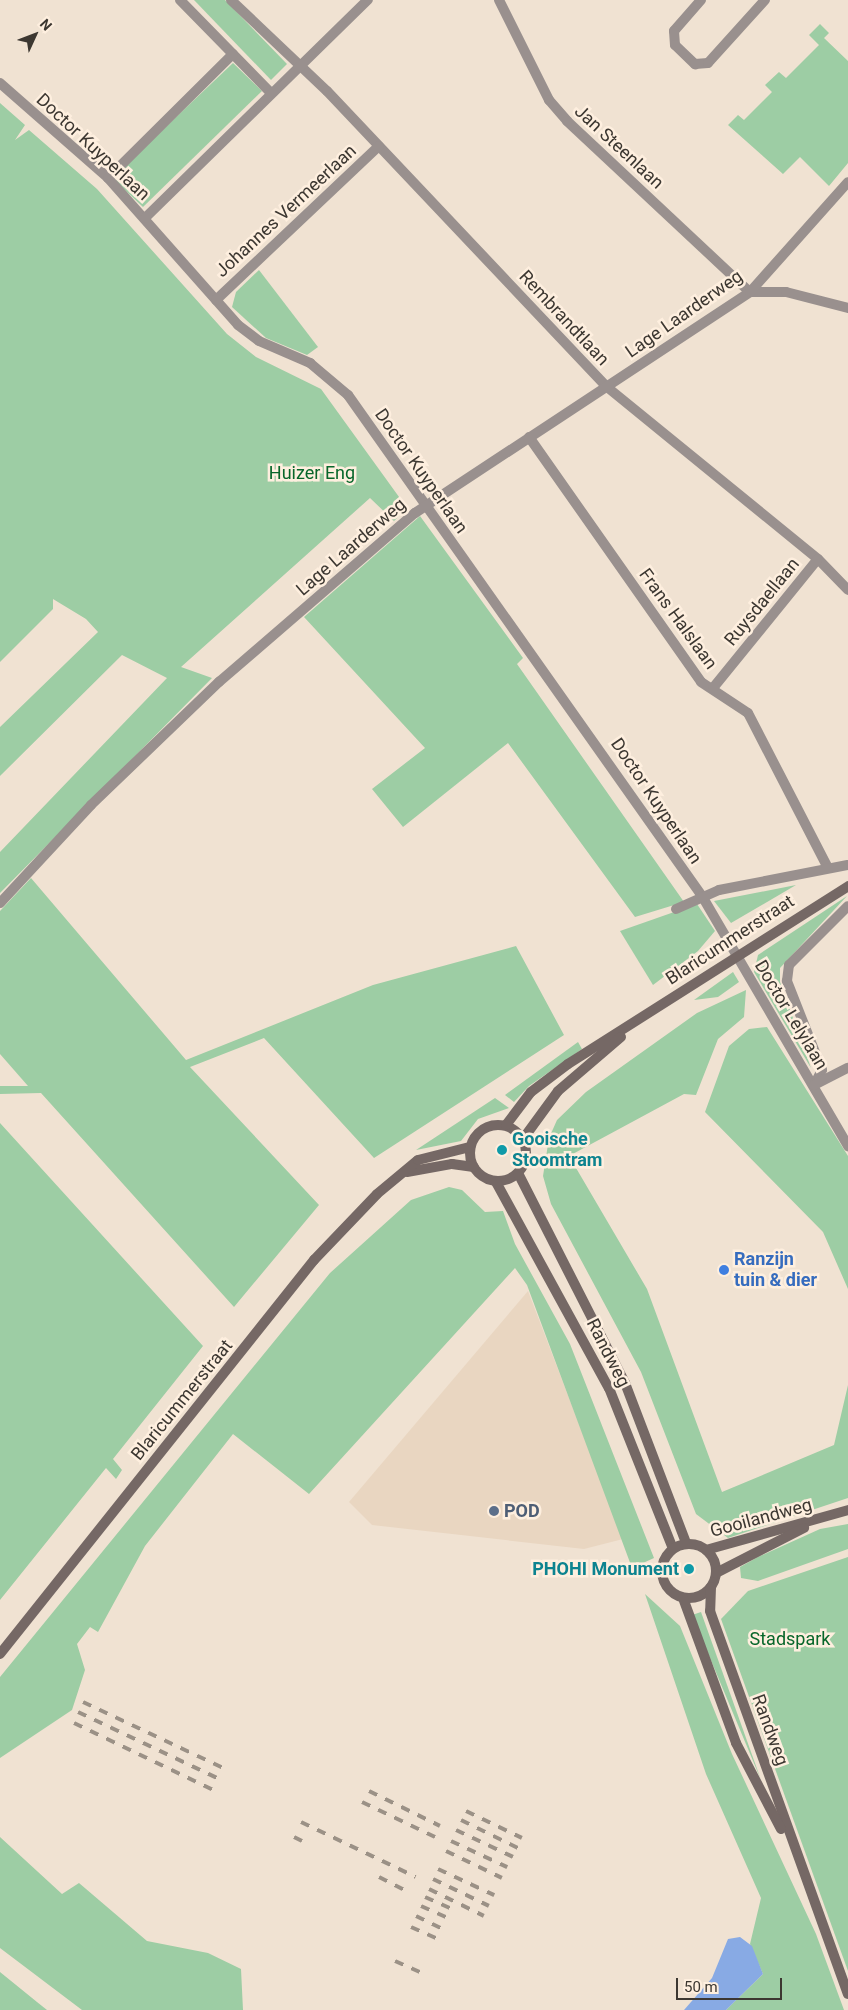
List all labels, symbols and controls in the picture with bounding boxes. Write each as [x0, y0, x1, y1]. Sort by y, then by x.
north arrow [10, 10, 60, 60]
text: N [37, 16, 55, 34]
street label: Doctor Kuyperlaan [32, 89, 154, 205]
street label: Jan Steenlaan [570, 100, 668, 194]
street label: Johannes Vermeerlaan [211, 140, 361, 282]
street label: Rembrandtlaan [515, 266, 613, 370]
street label: Lage Laarderweg [621, 266, 747, 362]
street label: Doctor Kuyperlaan [370, 405, 472, 537]
park label: Huizer Eng [269, 462, 355, 484]
street label: Lage Laarderweg [292, 494, 410, 600]
street label: Ruysdaellaan [720, 554, 804, 650]
street label: Frans Halslaan [634, 564, 722, 674]
street label: Doctor Kuyperlaan [606, 734, 706, 868]
street label: Blaricummerstraat [662, 890, 798, 990]
street label: Doctor Lelylaan [750, 956, 832, 1074]
place label: Gooische Stoomtram [512, 1129, 602, 1172]
marker: Gooische Stoomtram [496, 1144, 508, 1156]
place label: Ranzijn tuin & dier [734, 1249, 817, 1292]
marker: Ranzijn tuin & dier [718, 1264, 730, 1276]
street label: Randweg [582, 1315, 634, 1391]
street label: Blaricummerstraat [127, 1335, 237, 1465]
street label: Gooilandweg [708, 1494, 814, 1542]
place label: POD [504, 1500, 540, 1522]
marker: POD [488, 1505, 500, 1517]
place label: PHOHI Monument [532, 1558, 679, 1580]
marker: PHOHI Monument [683, 1563, 695, 1575]
park label: Stadspark [750, 1628, 830, 1650]
street label: Randweg [747, 1691, 793, 1769]
scale bar [678, 1968, 784, 2000]
text: 50 m [684, 1978, 718, 1996]

